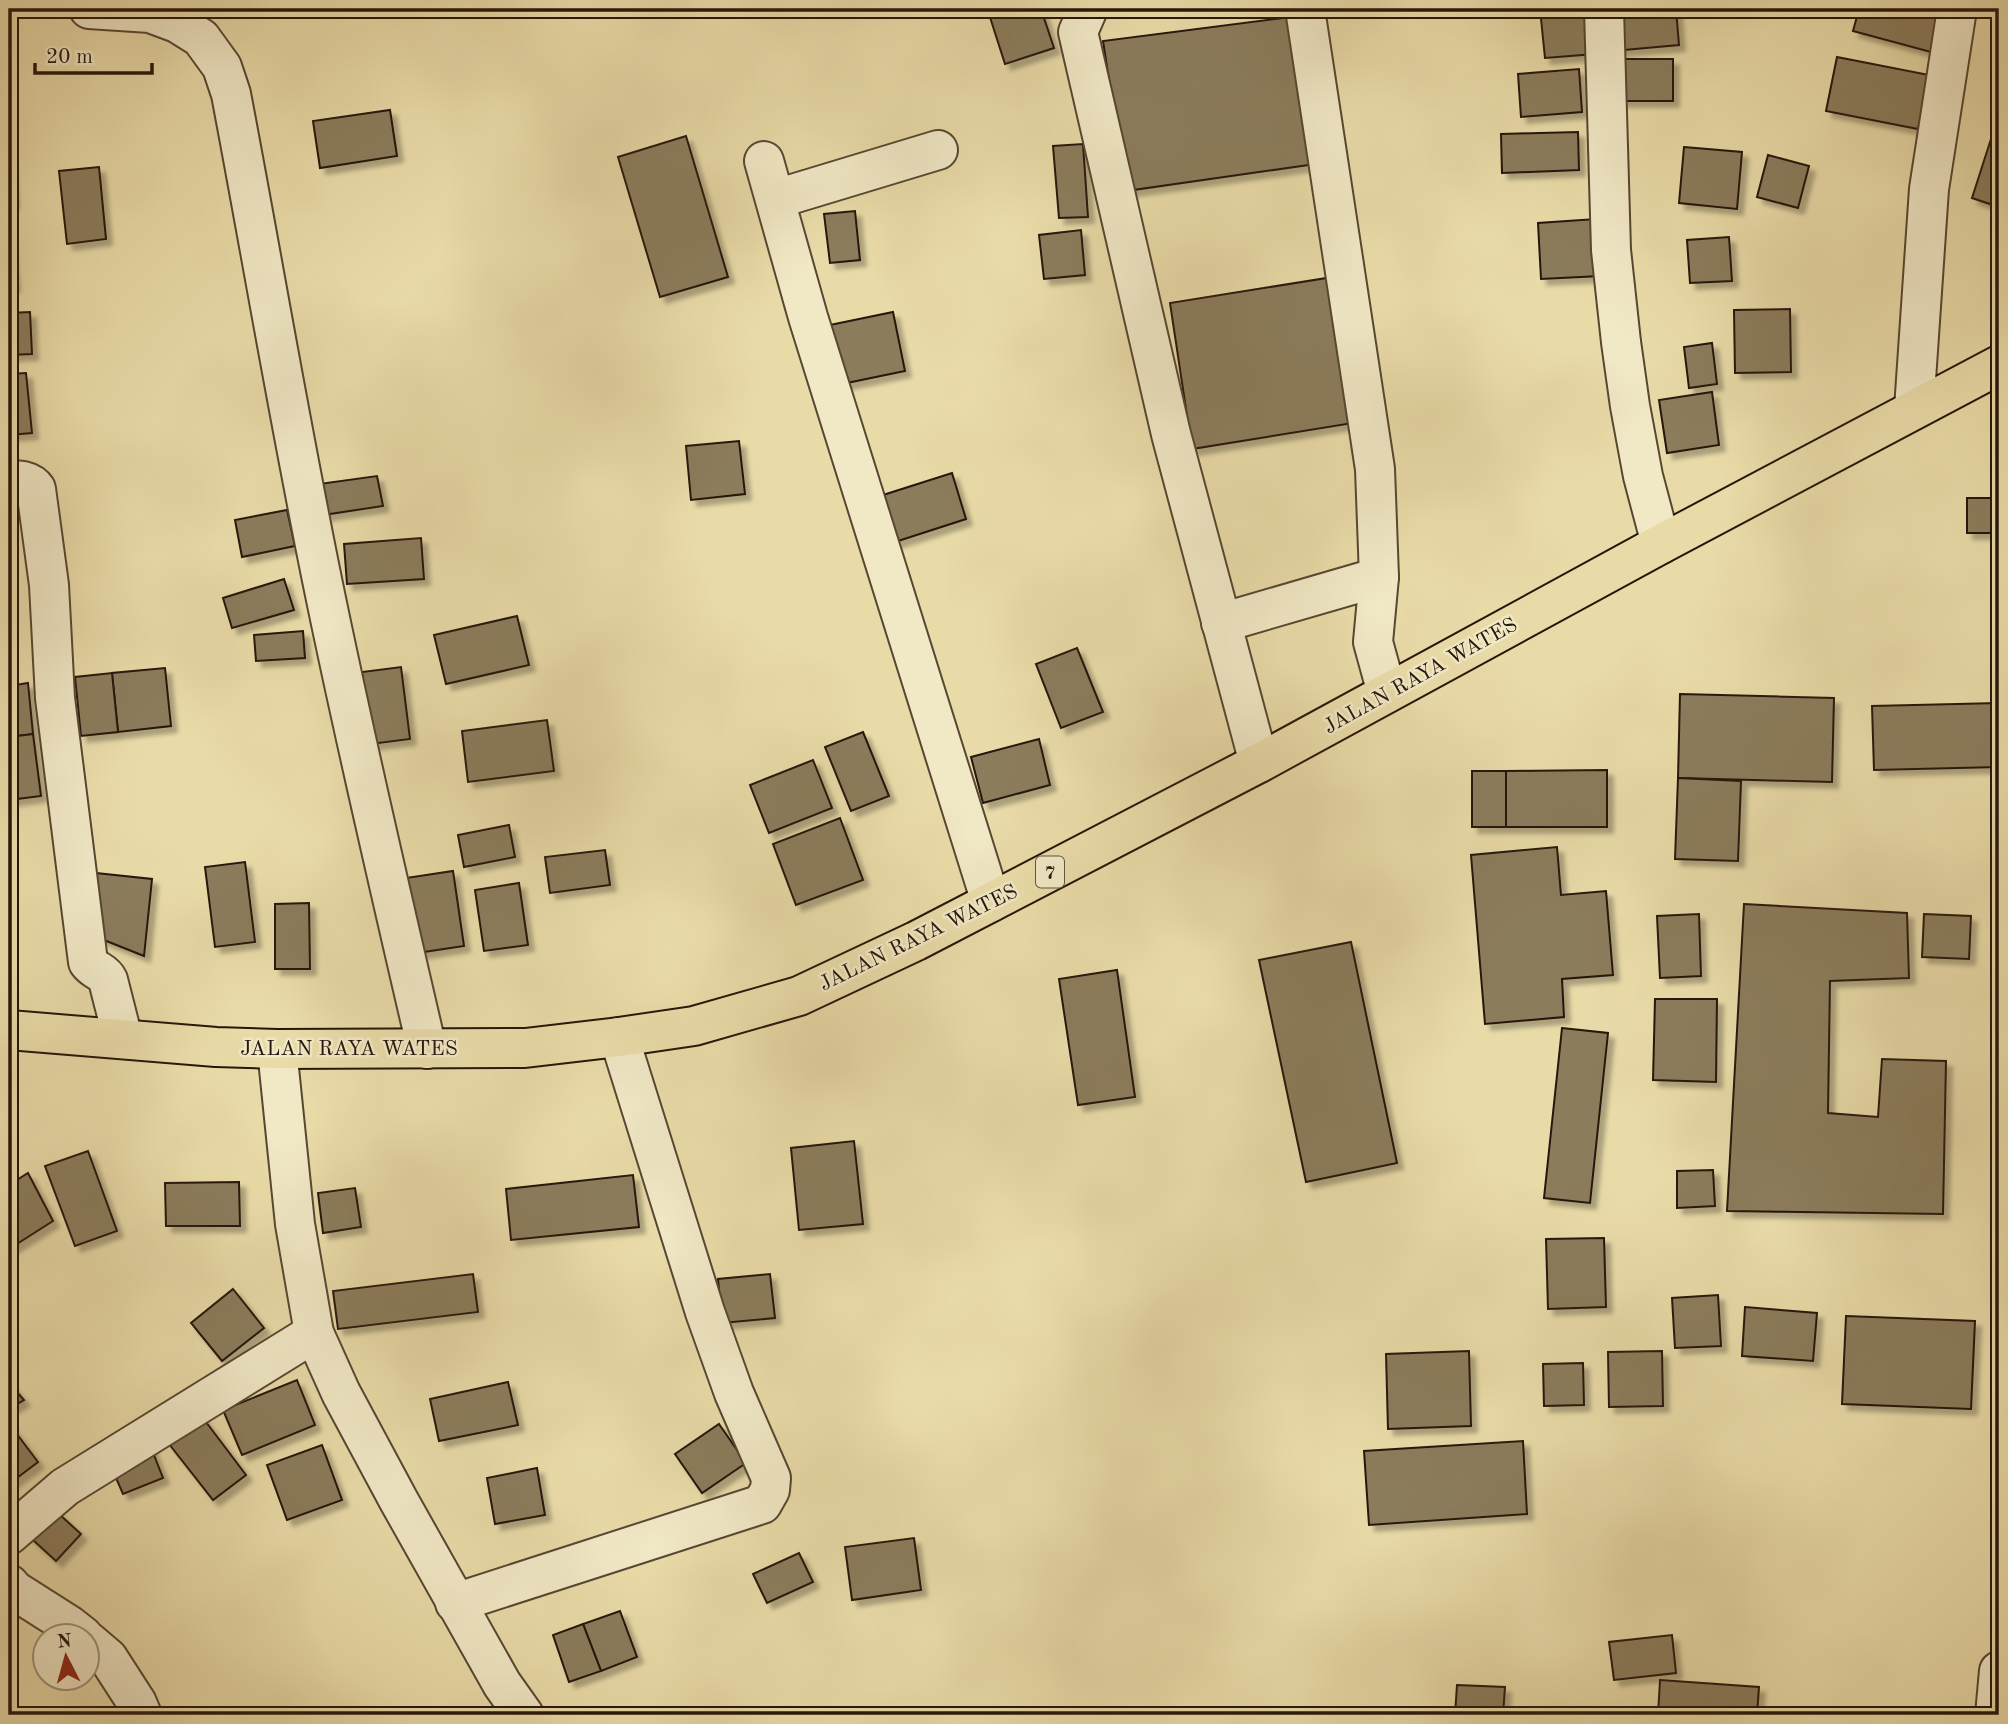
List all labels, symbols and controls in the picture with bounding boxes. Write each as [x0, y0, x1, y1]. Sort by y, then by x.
scale bar [35, 32, 152, 76]
text: 20 m [46, 47, 93, 68]
street label: JALAN RAYA WATES [1320, 614, 1521, 738]
road number: 7 [1036, 856, 1064, 888]
street label: JALAN RAYA WATES [816, 881, 1021, 996]
street label: JALAN RAYA WATES [240, 1039, 458, 1060]
north arrow [32, 1622, 102, 1692]
text: N [56, 1632, 73, 1653]

